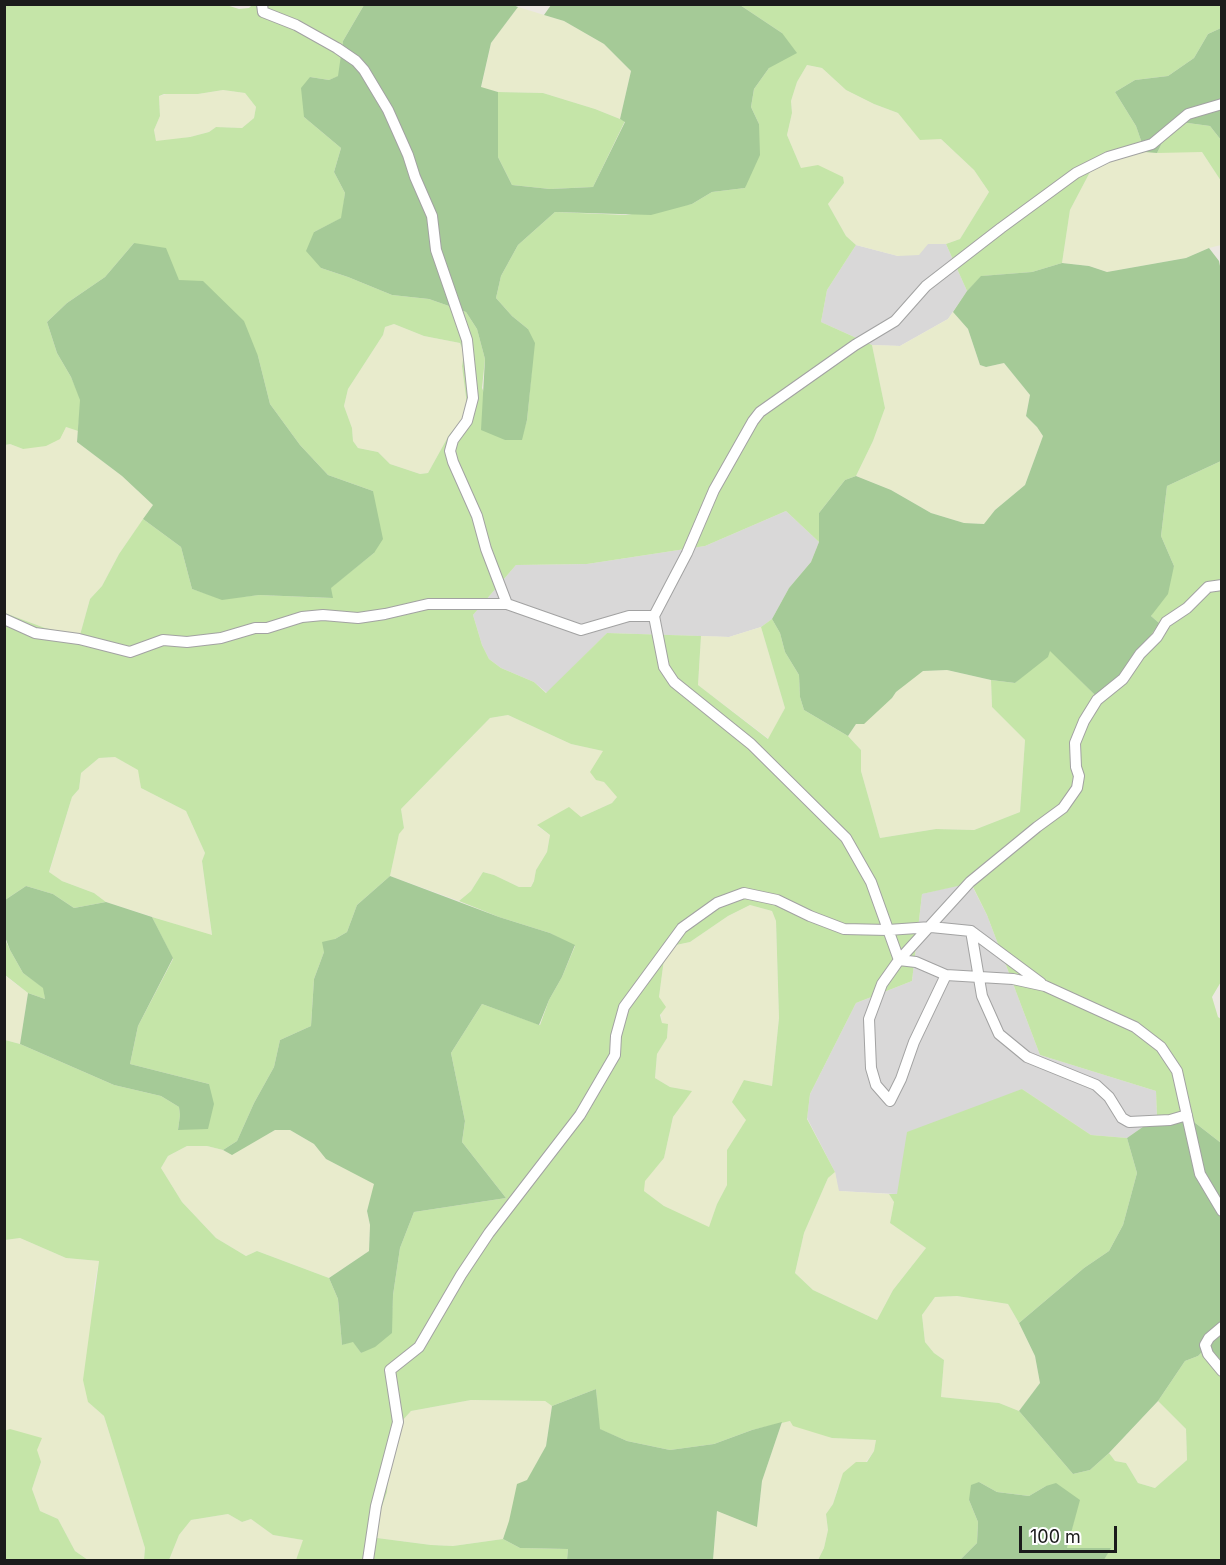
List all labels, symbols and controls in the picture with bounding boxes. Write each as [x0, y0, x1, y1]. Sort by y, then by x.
scale bar [1022, 1514, 1120, 1552]
text: 100 m [1030, 1526, 1081, 1547]

